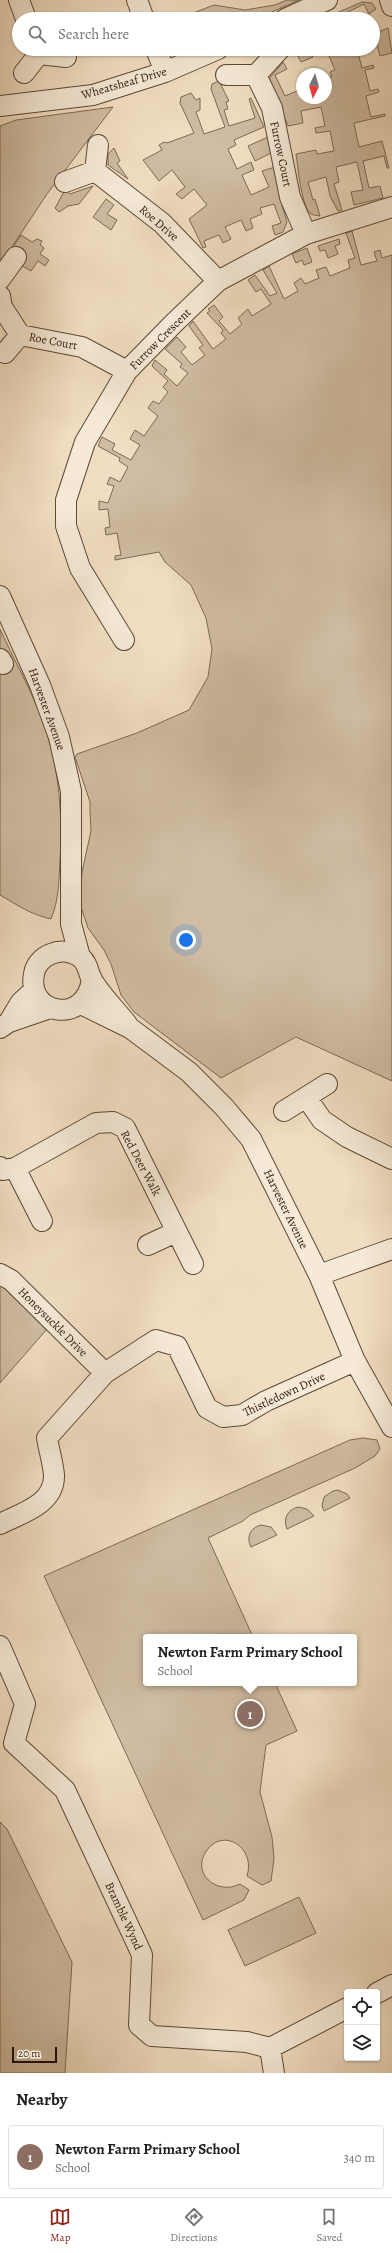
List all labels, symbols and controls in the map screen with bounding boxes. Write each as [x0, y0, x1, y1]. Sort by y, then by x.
search box [12, 12, 380, 56]
icon: search [26, 23, 48, 45]
text: Search here [58, 24, 129, 44]
street label: Wheatsheaf Drive [79, 63, 168, 103]
north arrow [296, 68, 332, 104]
street label: Furrow Court [266, 120, 296, 188]
street label: Roe Drive [136, 201, 182, 245]
street label: Furrow Crescent [126, 305, 194, 373]
street label: Roe Court [27, 328, 79, 354]
street label: Harvester Avenue [25, 666, 69, 752]
your location [176, 930, 196, 950]
street label: Red Deer Walk [117, 1127, 165, 1199]
street label: Harvester Avenue [260, 1167, 312, 1251]
street label: Honeysuckle Drive [15, 1284, 91, 1360]
street label: Thistledown Drive [240, 1368, 328, 1420]
popup [143, 1634, 357, 1686]
text: Newton Farm Primary School [157, 1642, 343, 1662]
text: School [157, 1662, 193, 1679]
pin: 1 [237, 1699, 263, 1729]
street label: Bramble Wynd [101, 1879, 147, 1953]
map controls [344, 1989, 380, 2061]
button: locate [344, 1989, 380, 2025]
button: layers [344, 2025, 380, 2061]
scale bar [12, 2045, 57, 2064]
text: 20 m [18, 2046, 40, 2061]
text: Nearby [16, 2088, 67, 2111]
text: Newton Farm Primary School [55, 2139, 240, 2159]
text: 1 [28, 2149, 32, 2166]
text: 340 m [343, 2149, 375, 2166]
text: School [55, 2159, 90, 2176]
tab: Map [49, 2206, 71, 2245]
tab: Directions [170, 2206, 218, 2245]
tab: Saved [316, 2206, 343, 2245]

